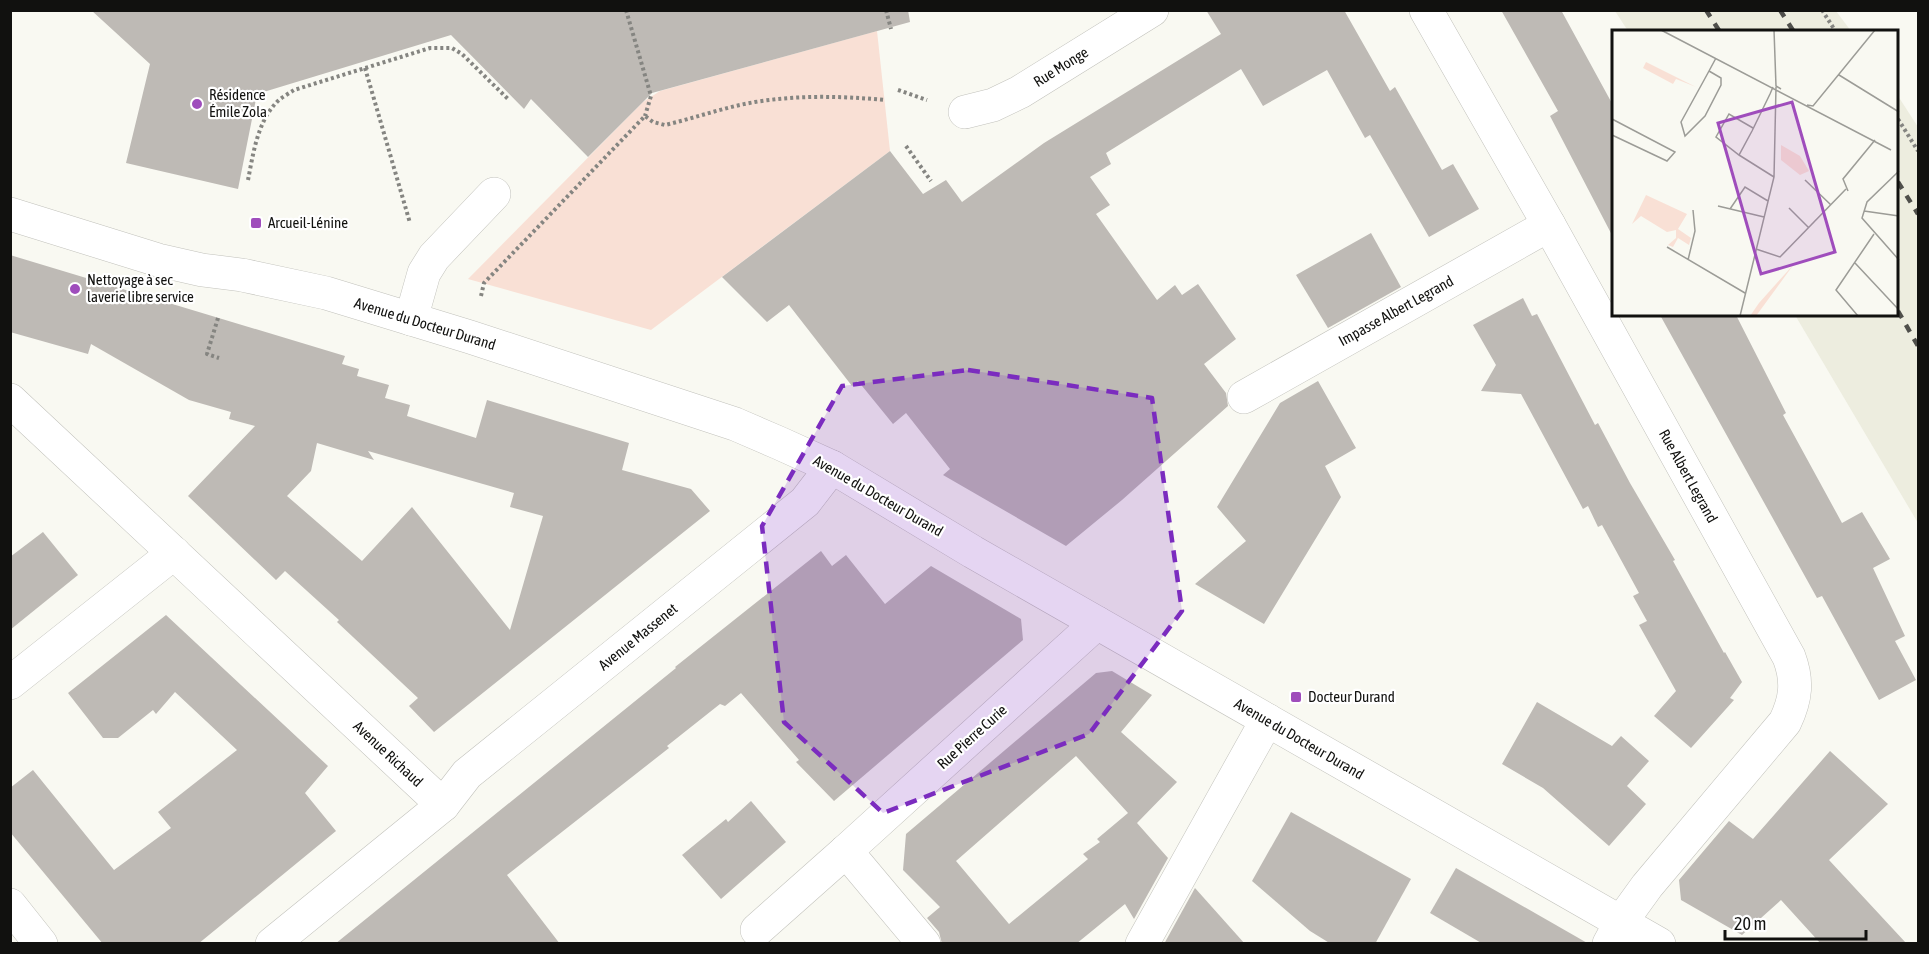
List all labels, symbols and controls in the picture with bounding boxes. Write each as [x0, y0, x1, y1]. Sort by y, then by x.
inset map [1612, 30, 1899, 316]
street label: Rue Monge [1030, 43, 1091, 90]
place label: Résidence Émile Zola [209, 86, 267, 120]
marker: Résidence Émile Zola [190, 97, 204, 111]
place label: Arcueil-Lénine [268, 214, 348, 231]
marker: Arcueil-Lénine [249, 216, 263, 230]
place label: Nettoyage à sec laverie libre service [87, 271, 194, 305]
street label: Impasse Albert Legrand [1335, 272, 1456, 349]
marker: Nettoyage à sec laverie libre service [68, 282, 82, 296]
street label: Avenue du Docteur Durand [352, 294, 498, 353]
street label: Rue Albert Legrand [1656, 426, 1721, 525]
street label: Avenue du Docteur Durand [810, 451, 946, 540]
street label: Avenue Massenet [595, 600, 680, 674]
place label: Docteur Durand [1308, 688, 1395, 705]
marker: Docteur Durand [1289, 690, 1303, 704]
street label: Avenue du Docteur Durand [1231, 694, 1367, 783]
street label: Rue Pierre Curie [934, 701, 1010, 772]
street label: Avenue Richaud [350, 717, 427, 790]
scale bar [1725, 903, 1866, 941]
text: 20 m [1734, 913, 1766, 934]

